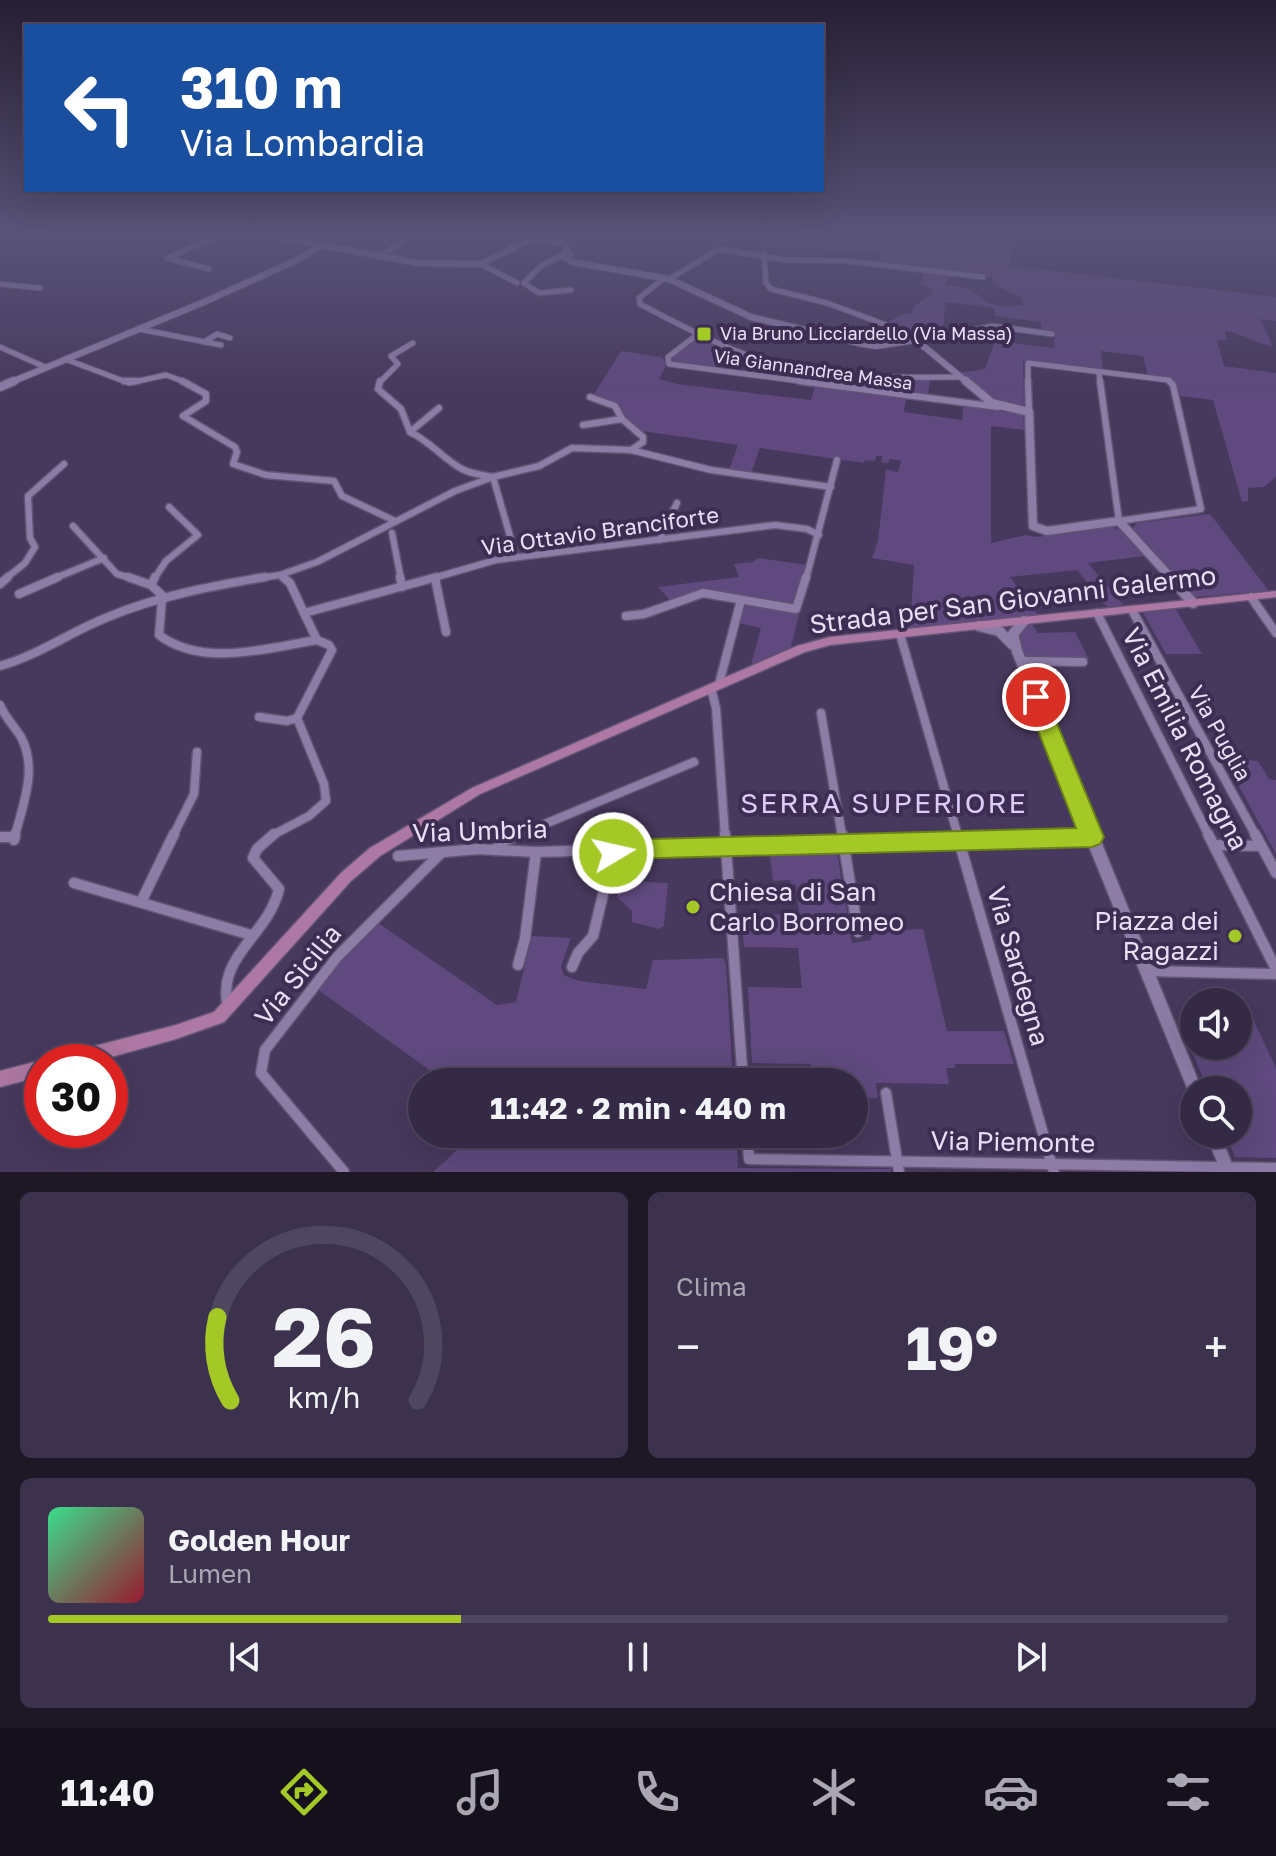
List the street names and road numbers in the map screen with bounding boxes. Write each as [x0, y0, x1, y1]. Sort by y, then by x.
street label: Via Giannandrea Massa [712, 344, 914, 394]
street label: Via Ottavio Branciforte [479, 500, 720, 561]
street label: Strada per San Giovanni Galermo [808, 559, 1218, 640]
street label: Via Emilia Romagna [1116, 622, 1255, 855]
street label: Via Puglia [1183, 680, 1258, 785]
street label: Via Umbria [412, 813, 548, 848]
street label: Via Sardegna [981, 883, 1056, 1049]
street label: Via Sicilia [248, 918, 348, 1031]
street label: Via Piemonte [931, 1125, 1096, 1158]

